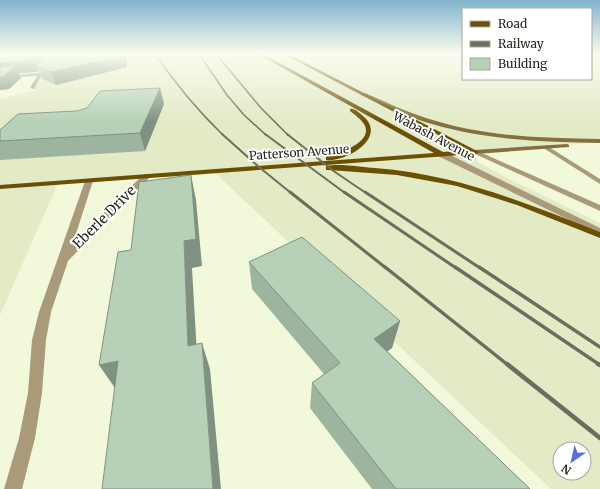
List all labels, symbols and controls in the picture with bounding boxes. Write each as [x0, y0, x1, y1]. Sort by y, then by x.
legend [462, 8, 592, 80]
text: Road [498, 16, 527, 31]
text: Railway [498, 36, 544, 51]
text: Building [498, 56, 548, 71]
street label: Wabash Avenue [390, 108, 477, 164]
street label: Patterson Avenue [248, 141, 350, 163]
street label: Eberle Drive [69, 182, 139, 252]
north arrow [552, 441, 592, 481]
text: N [559, 461, 574, 478]

